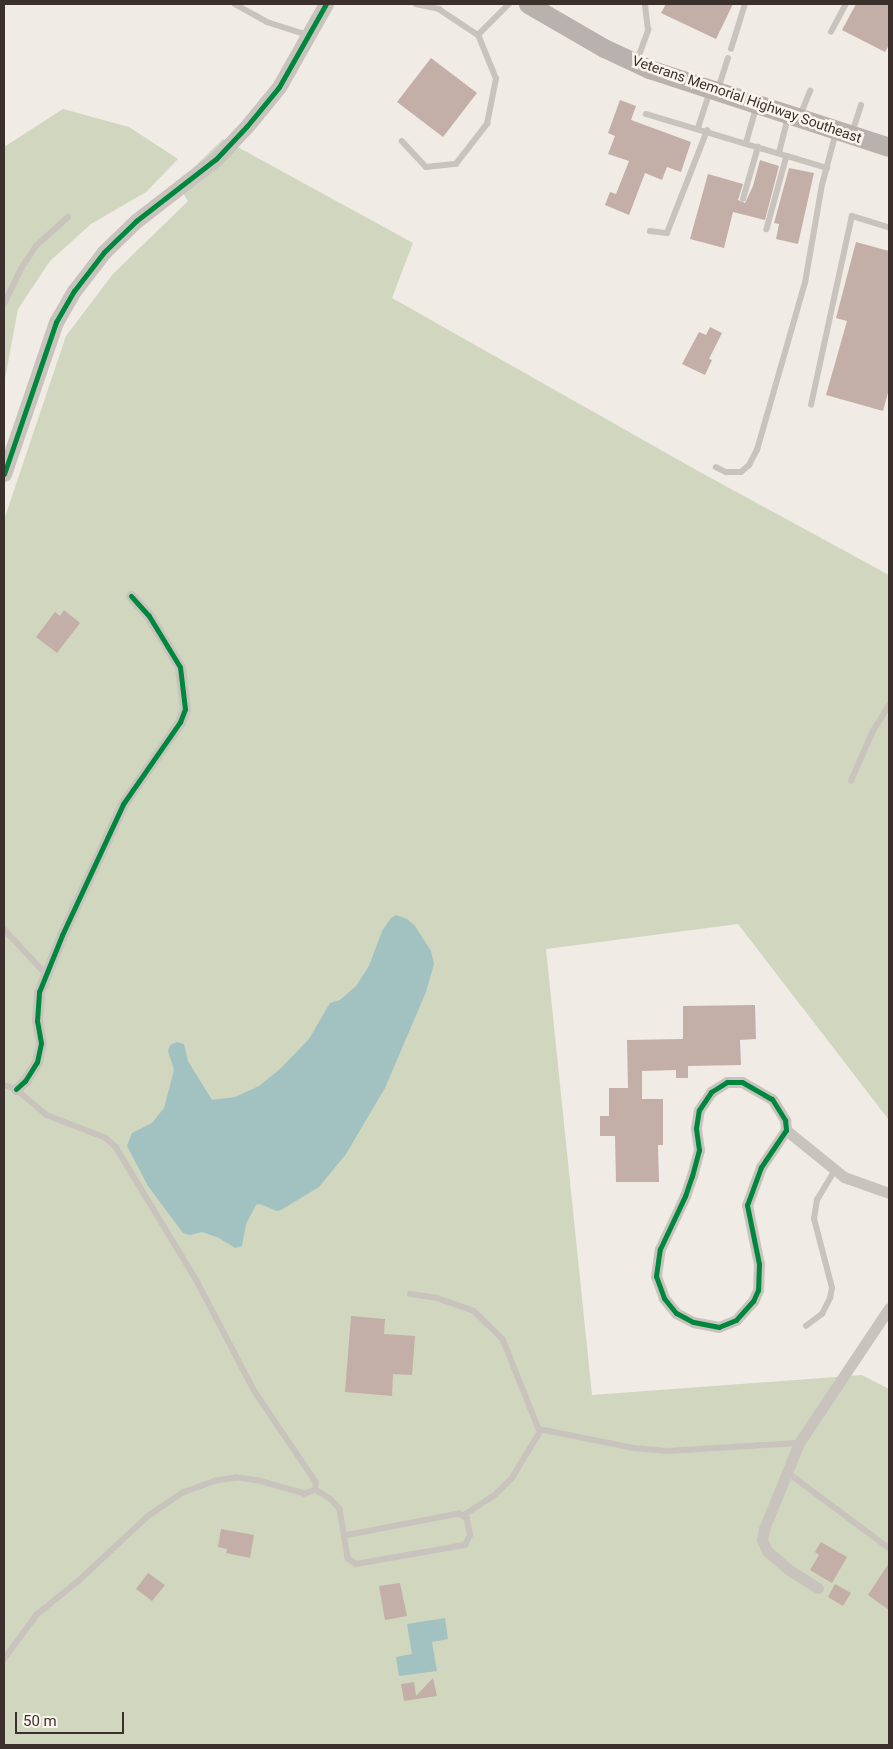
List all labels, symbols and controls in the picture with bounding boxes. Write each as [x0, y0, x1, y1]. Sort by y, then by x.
street label: Veterans Memorial Highway Southeast [630, 52, 864, 146]
scale bar [18, 1702, 126, 1734]
text: 50 m [23, 1712, 57, 1730]

